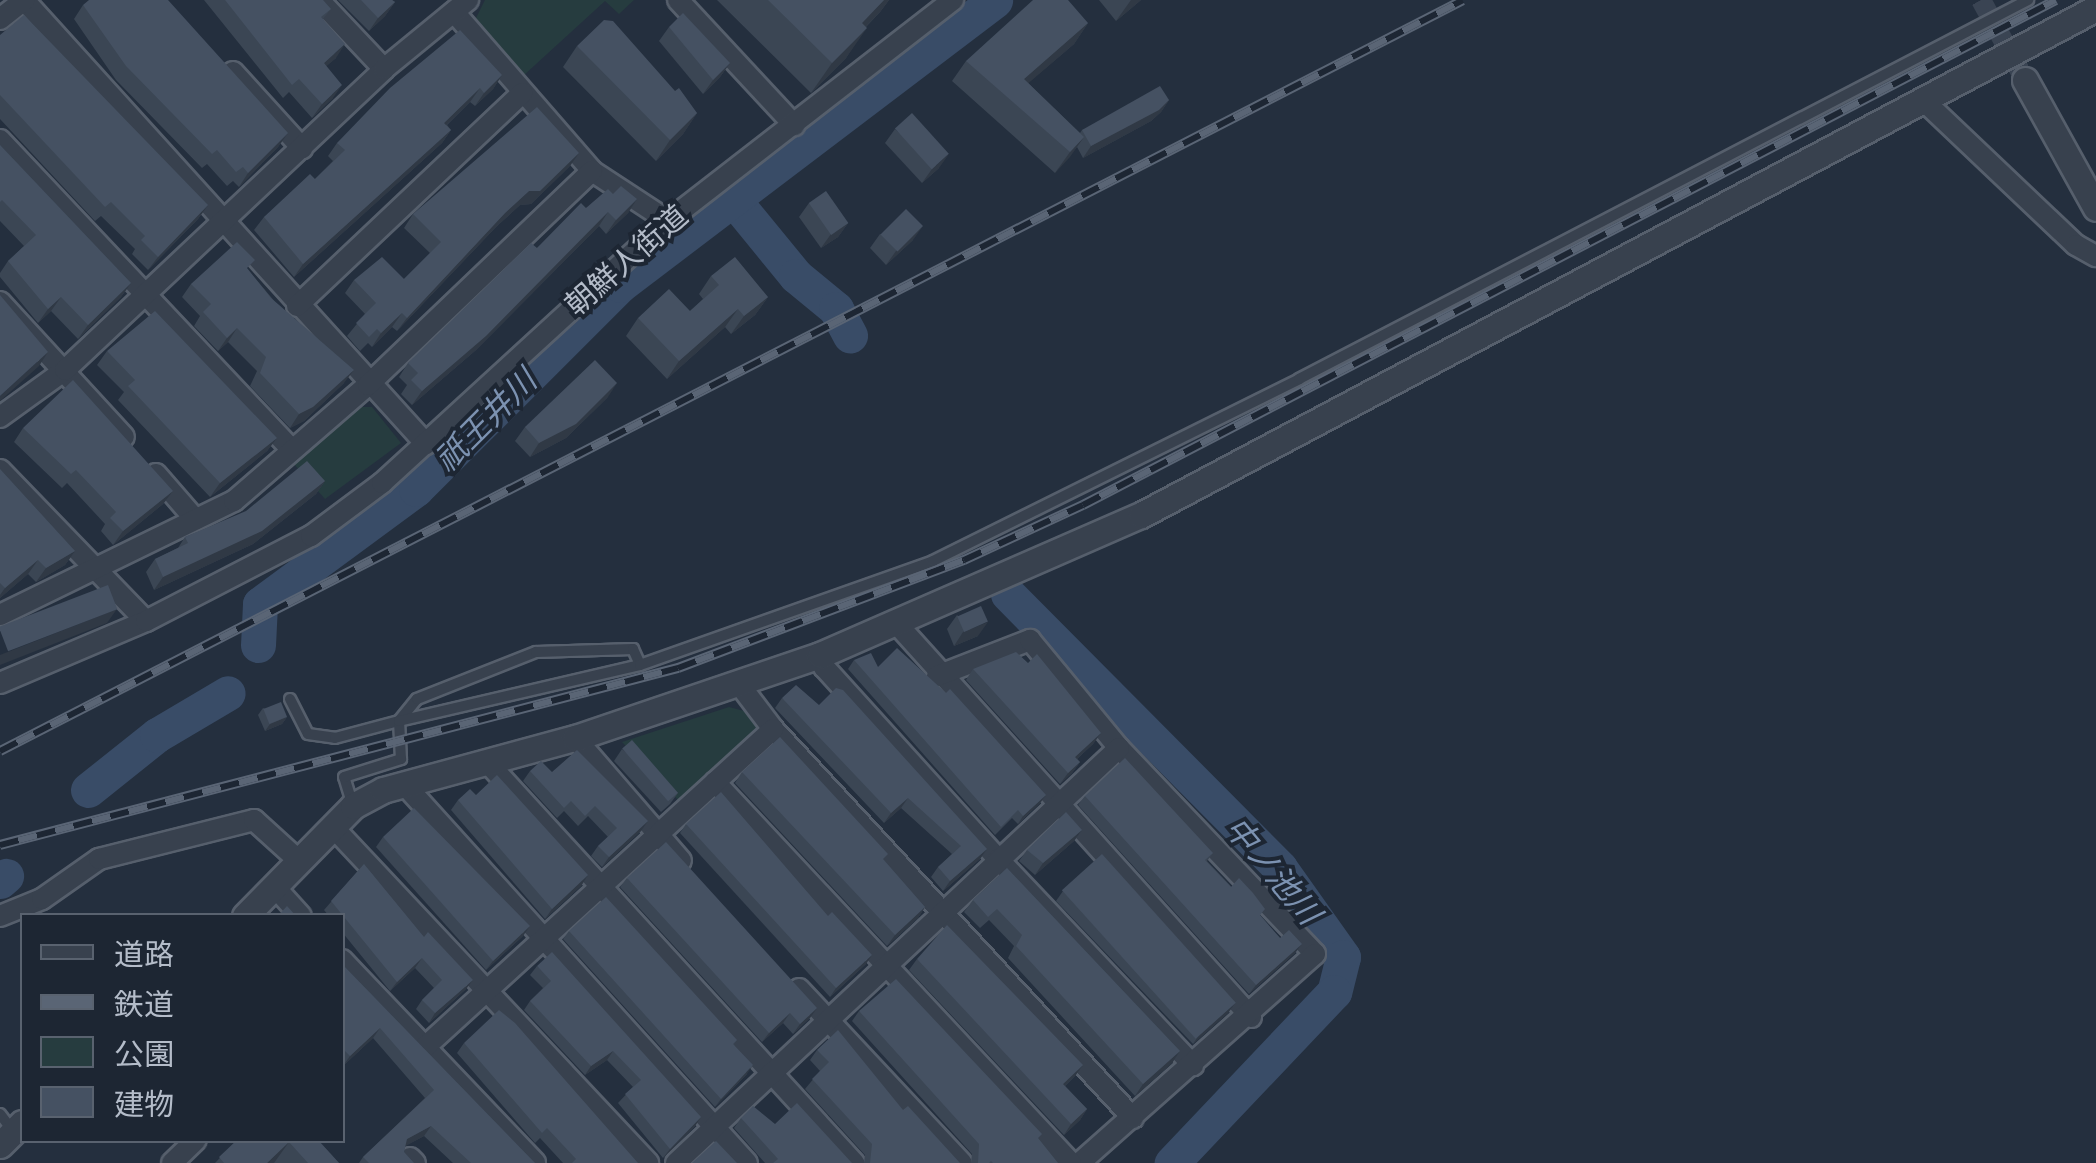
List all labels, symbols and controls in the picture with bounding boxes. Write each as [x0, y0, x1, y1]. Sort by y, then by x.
street label: 朝鮮人街道 [558, 197, 694, 323]
water label: 祇王井川 [426, 361, 544, 479]
water label: 中ノ池川 [1217, 809, 1329, 931]
legend [20, 913, 345, 1143]
text: 道路 [114, 934, 174, 973]
text: 鉄道 [114, 984, 174, 1023]
text: 公園 [114, 1034, 174, 1073]
text: 建物 [114, 1084, 174, 1123]

